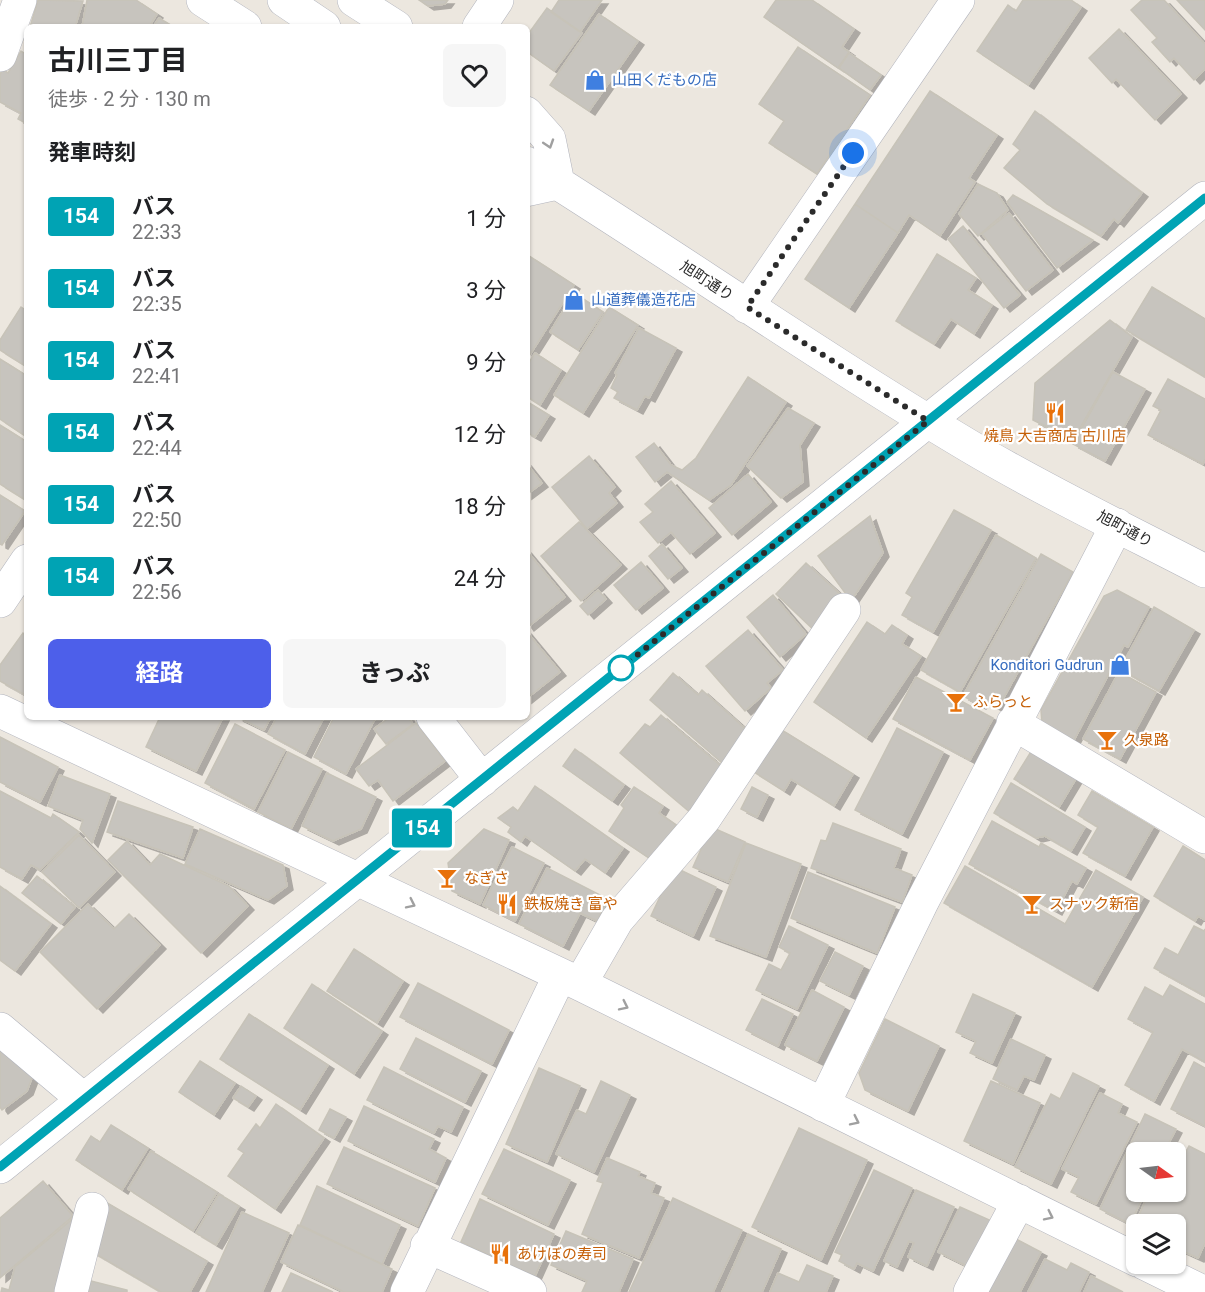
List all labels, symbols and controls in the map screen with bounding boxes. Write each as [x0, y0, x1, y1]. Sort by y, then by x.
text: 古川三丁目 [48, 44, 188, 77]
button: heart [443, 44, 506, 107]
shop icon: 山田くだもの店 [583, 68, 607, 92]
place label: 山田くだもの店 [612, 71, 717, 89]
text: 徒歩 · 2 分 · 130 m [48, 87, 211, 111]
your location [838, 138, 868, 168]
one-way arrow [542, 139, 555, 149]
text: 発車時刻 [48, 140, 136, 165]
text: バス [132, 194, 176, 219]
text: 154 [63, 204, 99, 228]
text: 1 分 [466, 206, 506, 231]
text: 22:33 [132, 220, 182, 244]
street label: 旭町通り [677, 257, 737, 305]
text: バス [132, 266, 176, 291]
text: 154 [63, 276, 99, 300]
text: 3 分 [466, 278, 506, 303]
shop icon: 山道葬儀造花店 [562, 288, 586, 312]
place label: 山道葬儀造花店 [591, 291, 696, 309]
text: 22:35 [132, 292, 182, 316]
text: バス [132, 338, 176, 363]
text: 154 [63, 348, 99, 372]
text: 9 分 [466, 350, 506, 375]
text: 22:41 [132, 364, 182, 388]
restaurant icon: 焼鳥 大吉商店 古川店 [1043, 401, 1067, 425]
text: バス [132, 410, 176, 435]
text: 154 [63, 420, 99, 444]
text: 12 分 [454, 422, 506, 447]
place label: 焼鳥 大吉商店 古川店 [984, 427, 1126, 445]
text: 22:44 [132, 436, 182, 460]
text: バス [132, 482, 176, 507]
text: 154 [63, 492, 99, 516]
text: 18 分 [454, 494, 506, 519]
street label: 旭町通り [1094, 507, 1156, 551]
text: 22:50 [132, 508, 182, 532]
text: バス [132, 554, 176, 579]
text: 154 [63, 564, 99, 588]
text: 24 分 [454, 566, 506, 591]
text: 22:56 [132, 580, 182, 604]
button: 経路 [48, 639, 271, 708]
button: きっぷ [283, 639, 506, 708]
shop icon: Konditori Gudrun [1108, 653, 1132, 677]
unlabelled marker [608, 655, 634, 681]
place label: Konditori Gudrun [990, 656, 1103, 674]
bar icon: ふらっと [944, 690, 968, 714]
place label: ふらっと [973, 693, 1033, 711]
bar icon: 久泉路 [1095, 728, 1119, 752]
place label: 久泉路 [1124, 731, 1169, 749]
line badge: 154 [388, 808, 456, 848]
text: 154 [404, 816, 440, 840]
bar icon: なぎさ [435, 866, 459, 890]
place label: なぎさ [464, 869, 509, 887]
restaurant icon: 鉄板焼き 富や [495, 892, 519, 916]
bar icon: スナック新宿 [1020, 892, 1044, 916]
place label: 鉄板焼き 富や [524, 895, 618, 913]
place label: スナック新宿 [1049, 895, 1139, 913]
one-way arrow [404, 896, 415, 908]
one-way arrow [618, 999, 629, 1011]
one-way arrow [849, 1114, 860, 1125]
north arrow [1126, 1142, 1186, 1202]
map controls [1126, 1142, 1186, 1274]
one-way arrow [1043, 1209, 1054, 1221]
button: layers [1126, 1214, 1186, 1274]
restaurant icon: あけぼの寿司 [488, 1242, 512, 1266]
place label: あけぼの寿司 [517, 1245, 607, 1263]

